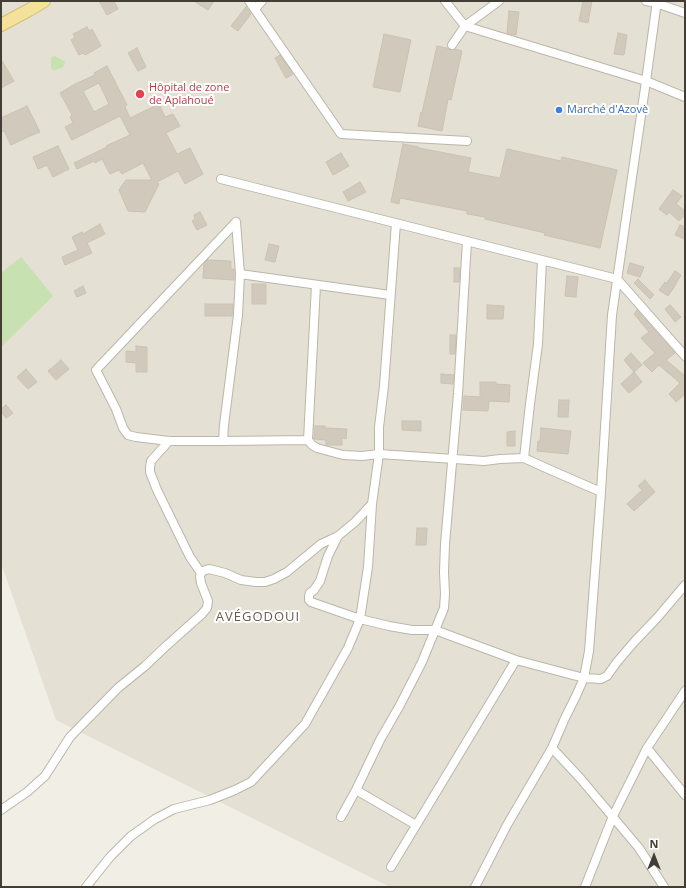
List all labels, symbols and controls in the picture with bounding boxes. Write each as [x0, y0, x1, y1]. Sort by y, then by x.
place label: Hôpital de zone de Aplahoué [149, 81, 229, 107]
marker: Hôpital de zone de Aplahoué [134, 88, 146, 100]
place label: Marché d'Azovè [567, 103, 648, 117]
marker: Marché d'Azovè [554, 105, 564, 115]
district label: AVÉGODOUI [216, 609, 300, 625]
north arrow [634, 836, 674, 876]
text: N [650, 836, 658, 851]

